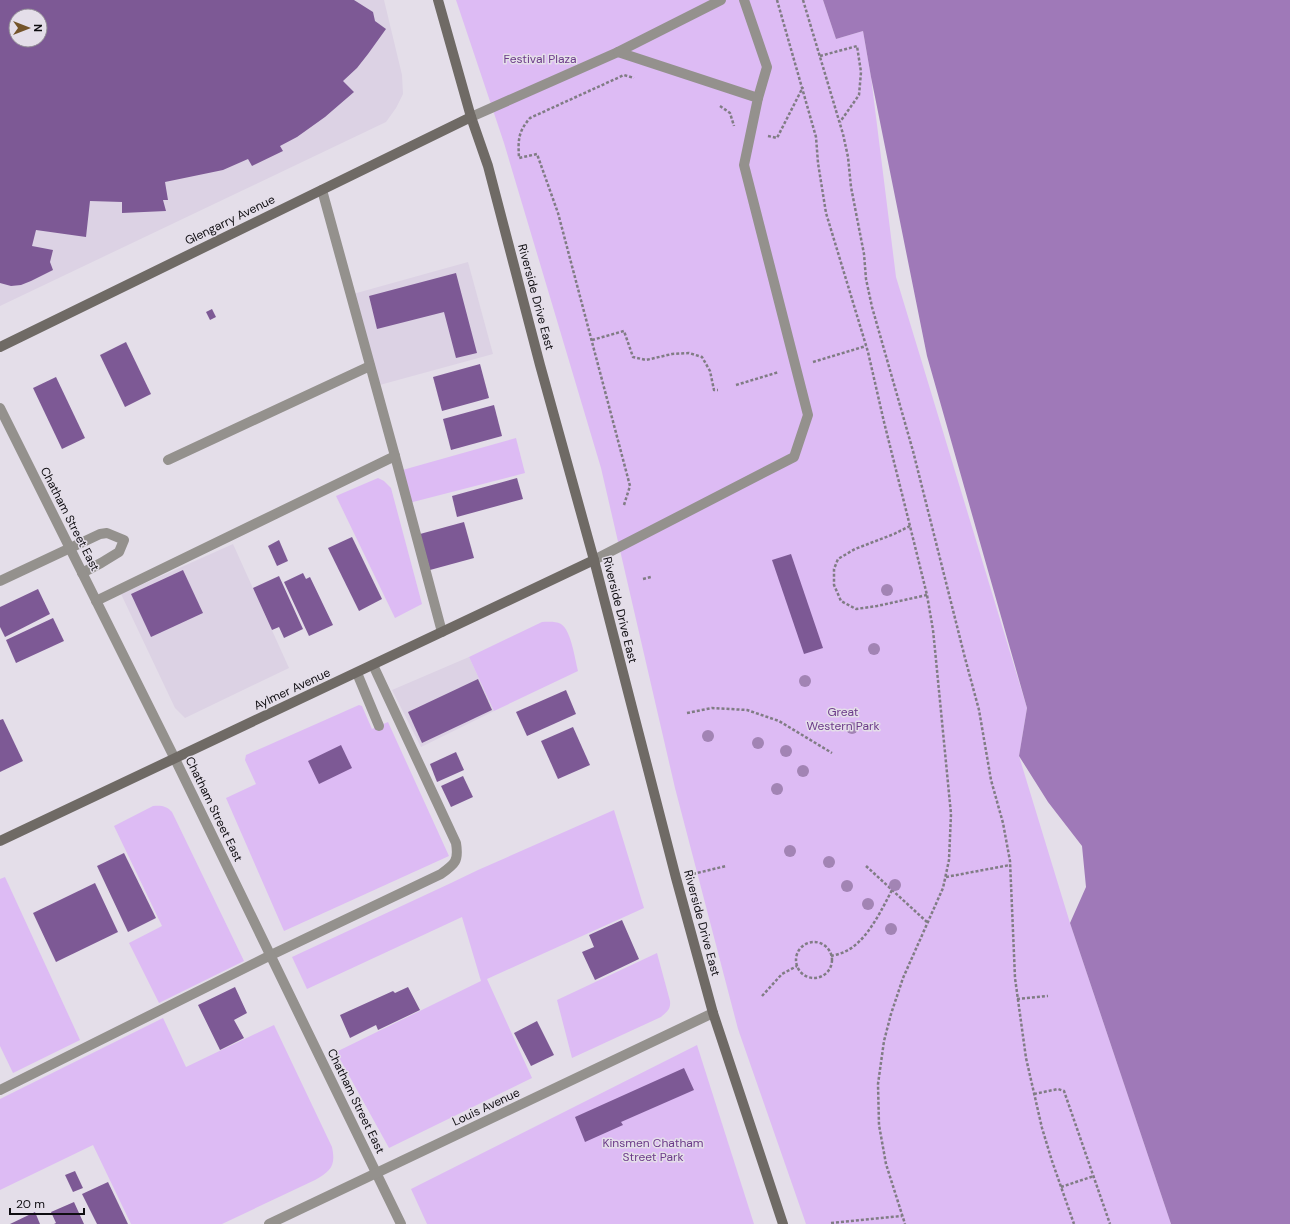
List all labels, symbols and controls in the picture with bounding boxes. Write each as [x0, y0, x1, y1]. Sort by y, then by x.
north arrow [8, 8, 48, 48]
text: N [31, 24, 45, 32]
park label: Festival Plaza [504, 51, 576, 67]
street label: Glengarry Avenue [182, 191, 278, 249]
street label: Riverside Drive East [514, 242, 558, 352]
street label: Chatham Street East [37, 464, 103, 574]
street label: Riverside Drive East [599, 555, 641, 665]
street label: Aylmer Avenue [251, 664, 333, 714]
park label: Great Western Park [806, 704, 880, 734]
street label: Chatham Street East [182, 754, 246, 864]
street label: Riverside Drive East [680, 868, 724, 978]
street label: Chatham Street East [324, 1046, 388, 1156]
street label: Louis Avenue [450, 1084, 523, 1130]
park label: Kinsmen Chatham Street Park [602, 1135, 704, 1165]
scale bar [10, 1190, 84, 1216]
text: 20 m [16, 1196, 45, 1212]

